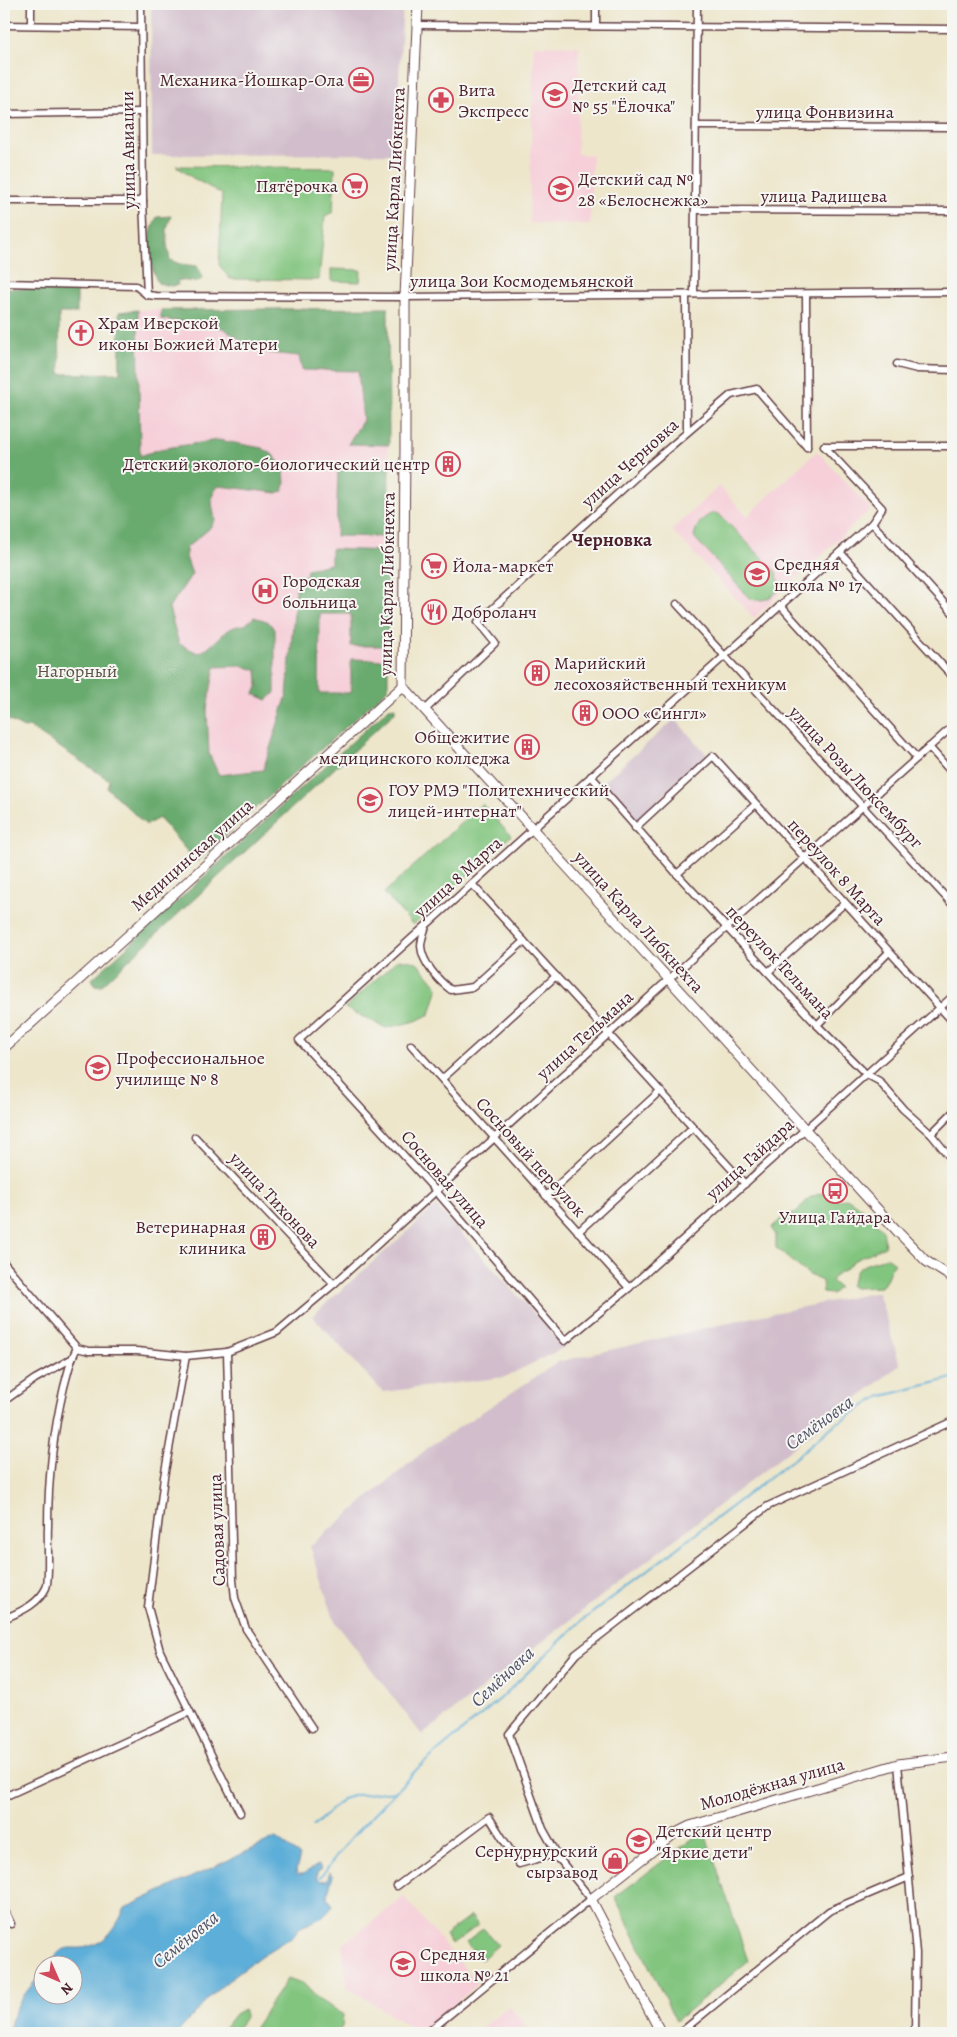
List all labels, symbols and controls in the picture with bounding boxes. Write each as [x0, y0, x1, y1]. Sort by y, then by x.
office icon: Механика-Йошкар-Ола [348, 67, 374, 93]
place label: Механика-Йошкар-Ола [160, 68, 345, 92]
place label: Детский сад № 55 "Ёлочка" [572, 73, 675, 118]
place label: Вита Экспресс [458, 78, 529, 123]
school or university icon: Детский сад № 55 "Ёлочка" [542, 82, 568, 108]
street label: улица Карла Либкнехта [377, 86, 411, 272]
pharmacy icon: Вита Экспресс [428, 87, 454, 113]
street label: улица Авиации [115, 91, 141, 210]
street label: улица Фонвизина [755, 100, 895, 124]
place label: Детский сад № 28 «Белоснежка» [578, 167, 708, 212]
supermarket icon: Пятёрочка [342, 173, 368, 199]
place label: Пятёрочка [256, 174, 339, 198]
school or university icon: Детский сад № 28 «Белоснежка» [548, 176, 574, 202]
street label: улица Радищева [760, 184, 888, 208]
street label: улица Зои Космодемьянской [409, 269, 634, 293]
place label: Храм Иверской иконы Божией Матери [98, 311, 278, 356]
church icon: Храм Иверской иконы Божией Матери [68, 320, 94, 346]
street label: улица Черновка [576, 412, 684, 514]
building icon: Детский эколого-биологический центр [435, 451, 461, 477]
place label: Детский эколого-биологический центр [123, 452, 430, 476]
street label: улица Карла Либкнехта [373, 491, 401, 677]
district label: Черновка [572, 527, 653, 553]
place label: Средняя школа № 17 [774, 552, 862, 597]
supermarket icon: Йола-маркет [421, 553, 447, 579]
place label: Йола-маркет [452, 554, 553, 578]
school or university icon: Средняя школа № 17 [744, 561, 770, 587]
place label: Городская больница [282, 569, 360, 614]
hospital icon: Городская больница [252, 578, 278, 604]
restaurant icon: Доброланч [421, 599, 447, 625]
place label: Доброланч [452, 600, 537, 624]
place label: Марийский лесохозяйственный техникум [554, 651, 787, 696]
park label: Нагорный [37, 659, 117, 683]
building icon: Марийский лесохозяйственный техникум [524, 660, 550, 686]
building icon: ООО «Сингл» [572, 700, 598, 726]
street label: улица Розы Люксембург [783, 700, 929, 854]
place label: ООО «Сингл» [602, 701, 707, 725]
place label: Общежитие медицинского колледжа [319, 725, 511, 770]
building icon: Общежитие медицинского колледжа [514, 734, 540, 760]
place label: ГОУ РМЭ "Политехнический лицей-интернат" [388, 778, 609, 823]
school or university icon: ГОУ РМЭ "Политехнический лицей-интернат" [357, 787, 383, 813]
street label: Медицинская улица [126, 793, 259, 916]
street label: переулок 8 Марта [782, 813, 892, 931]
street label: улица 8 Марта [408, 830, 508, 924]
street label: улица Карла Либкнехта [568, 845, 710, 999]
street label: переулок Тельмана [721, 900, 840, 1025]
street label: улица Тельмана [531, 985, 639, 1086]
place label: Профессиональное училище № 8 [115, 1046, 265, 1091]
school or university icon: Профессиональное училище № 8 [85, 1055, 111, 1081]
street label: Сосновый переулок [471, 1092, 591, 1222]
street label: улица Гайдара [700, 1112, 800, 1206]
street label: Сосновая улица [396, 1125, 495, 1234]
street label: улица Тихонова [223, 1146, 326, 1254]
bus stop icon: Улица Гайдара [822, 1178, 848, 1204]
place label: Улица Гайдара [779, 1205, 892, 1229]
place label: Ветеринарная клиника [135, 1215, 247, 1260]
building icon: Ветеринарная клиника [250, 1224, 276, 1250]
water label: Семёновка [780, 1389, 859, 1456]
street label: Садовая улица [203, 1473, 231, 1587]
water label: Семёновка [465, 1640, 540, 1713]
street label: Молодёжная улица [697, 1752, 848, 1816]
place label: Детский центр "Яркие дети" [656, 1819, 772, 1864]
school or university icon: Детский центр "Яркие дети" [626, 1828, 652, 1854]
place label: Сернурнурский сырзавод [475, 1839, 598, 1884]
shop icon: Сернурнурский сырзавод [602, 1848, 628, 1874]
water label: Семёновка [147, 1905, 224, 1975]
place label: Средняя школа № 21 [420, 1942, 509, 1987]
school or university icon: Средняя школа № 21 [390, 1951, 416, 1977]
north arrow [32, 1954, 82, 2004]
text: N [57, 1979, 77, 1999]

